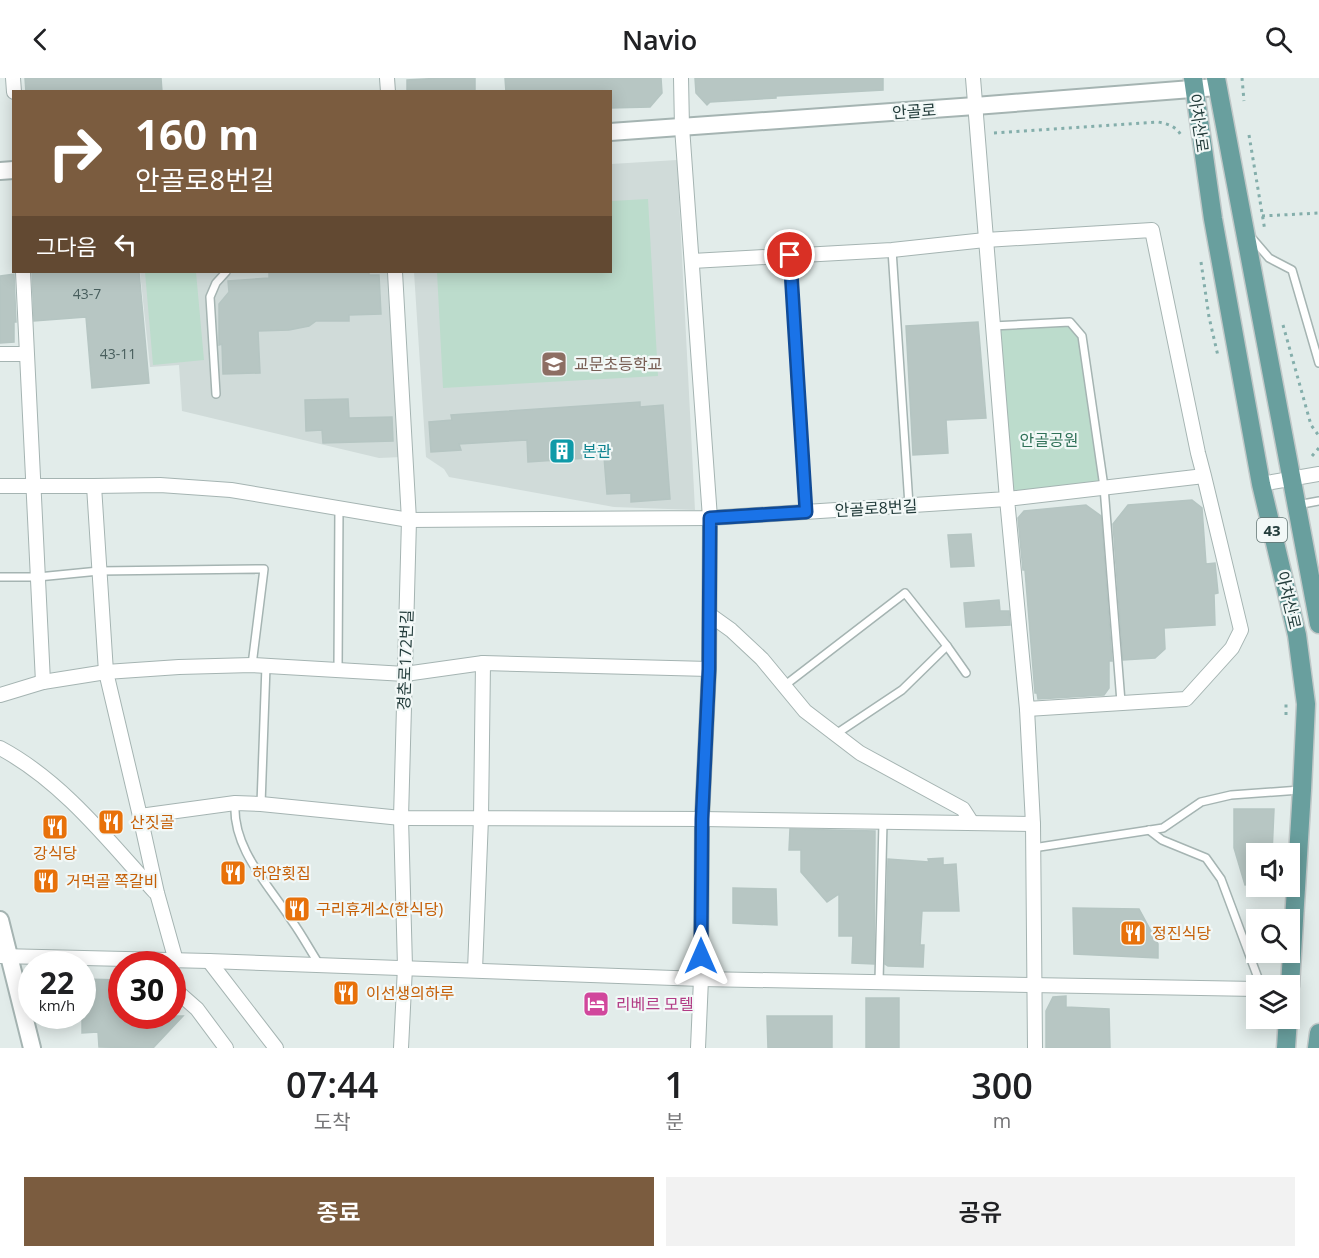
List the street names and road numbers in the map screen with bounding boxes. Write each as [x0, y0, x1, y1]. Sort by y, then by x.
street label: 아차산로 [1184, 92, 1214, 154]
street label: 안골로 [891, 98, 937, 124]
street label: 안골로8번길 [834, 495, 918, 521]
road number: 43 [1257, 518, 1287, 542]
street label: 아차산로 [1272, 569, 1306, 631]
street label: 경춘로172번길 [392, 609, 418, 711]

